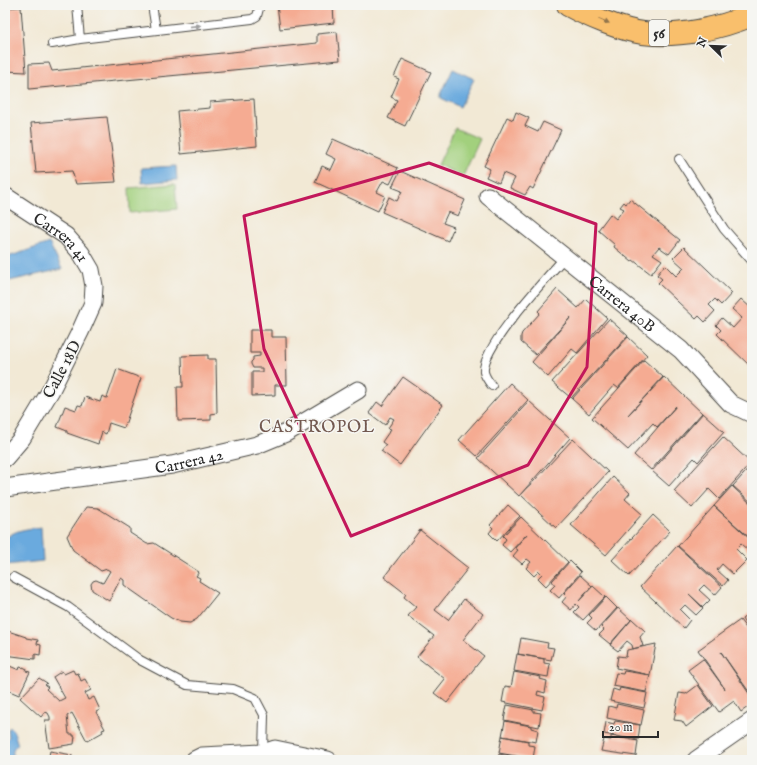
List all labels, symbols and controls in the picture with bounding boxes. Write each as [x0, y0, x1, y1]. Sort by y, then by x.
one-way arrow [598, 18, 610, 24]
road number: 56 [649, 20, 669, 46]
one-way arrow [189, 22, 201, 29]
north arrow [691, 26, 731, 66]
text: N [694, 35, 711, 51]
street label: Carrera 41 [29, 209, 92, 266]
street label: Carrera 40B [584, 272, 659, 338]
street label: Calle 18D [39, 337, 86, 402]
district label: CASTROPOL [259, 417, 375, 438]
street label: Carrera 42 [154, 445, 225, 479]
scale bar [603, 713, 658, 739]
text: 20 m [609, 720, 632, 735]

